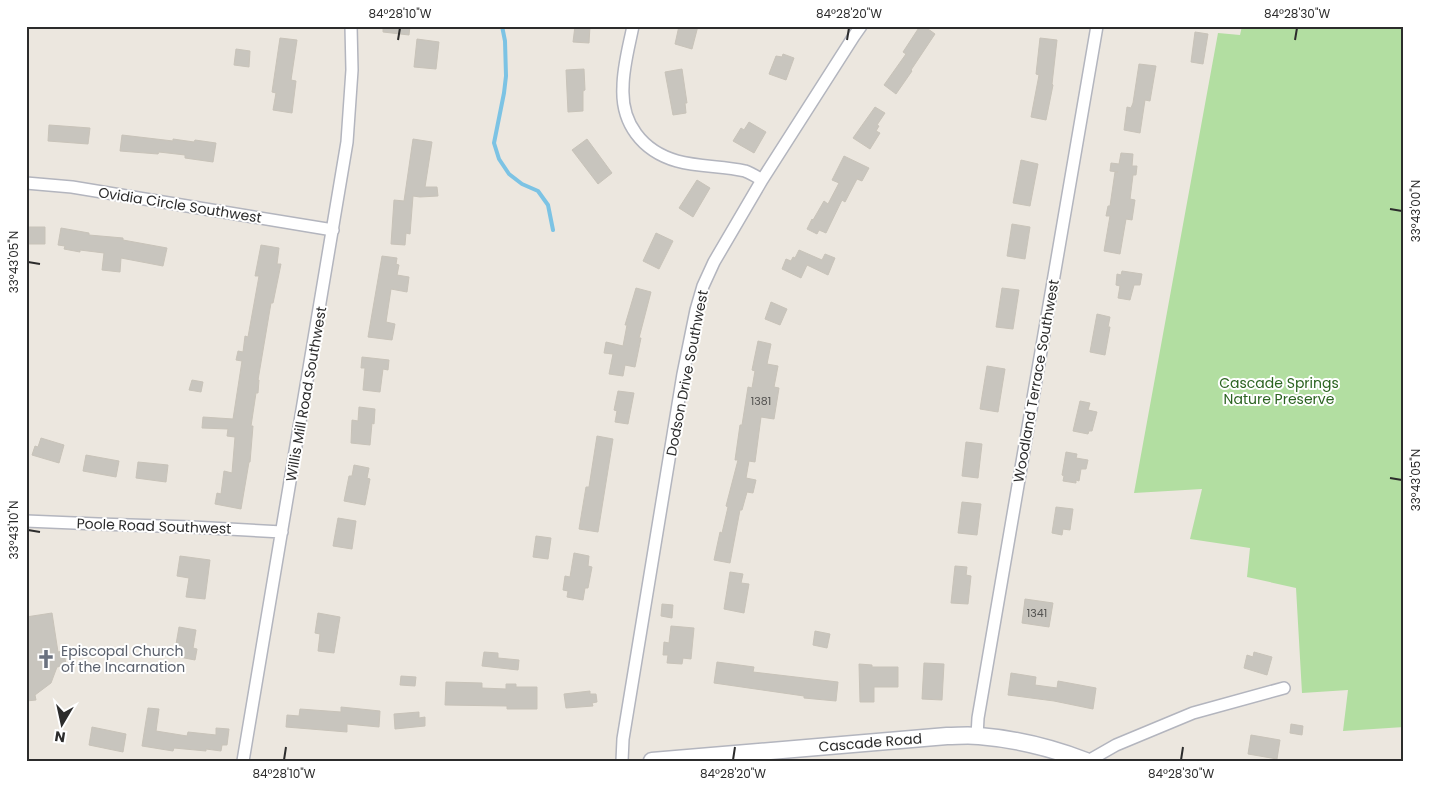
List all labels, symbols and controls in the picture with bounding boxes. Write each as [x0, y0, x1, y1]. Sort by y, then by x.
text: 84°28'10"W [368, 5, 432, 22]
text: 84°28'20"W [816, 5, 882, 22]
text: 84°28'30"W [1264, 5, 1330, 22]
text: 33°43'00"N [1407, 180, 1424, 242]
street label: Ovidia Circle Southwest [97, 182, 263, 228]
text: 33°43'05"N [5, 231, 22, 293]
street label: Woodland Terrace Southwest [1008, 278, 1064, 484]
street label: Dodson Drive Southwest [661, 288, 713, 458]
street label: Willis Mill Road Southwest [281, 305, 331, 483]
park label: Cascade Springs Nature Preserve [1219, 373, 1339, 409]
house number: 1381 [751, 393, 771, 409]
text: 33°43'05"N [1407, 449, 1424, 511]
text: 33°43'10"N [5, 501, 22, 559]
street label: Poole Road Southwest [76, 513, 232, 539]
house number: 1341 [1027, 605, 1047, 621]
place label: Episcopal Church of the Incarnation [61, 641, 185, 677]
church icon: Episcopal Church of the Incarnation [35, 648, 57, 670]
north arrow [38, 700, 88, 750]
text: N [53, 726, 67, 748]
street label: Cascade Road [818, 728, 923, 757]
text: 84°28'10"W [252, 765, 316, 782]
text: 84°28'20"W [700, 765, 766, 782]
text: 84°28'30"W [1148, 765, 1214, 782]

